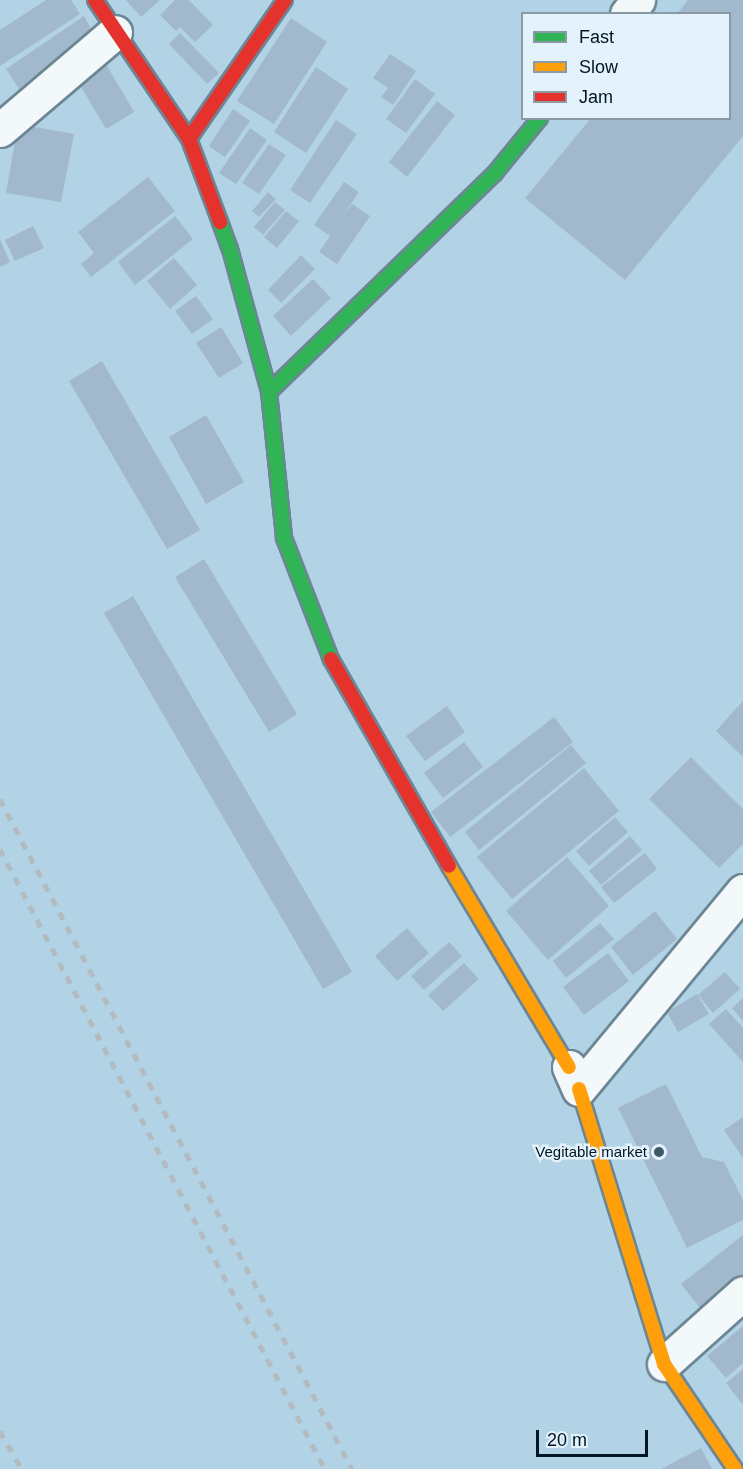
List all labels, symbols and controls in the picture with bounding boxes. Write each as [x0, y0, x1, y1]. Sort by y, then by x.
legend [521, 12, 731, 120]
text: Fast [579, 27, 614, 47]
text: Slow [579, 57, 618, 77]
text: Jam [579, 87, 613, 107]
place label: Vegitable market [535, 1143, 647, 1161]
marker: Vegitable market [652, 1145, 666, 1159]
scale bar [539, 1418, 652, 1456]
text: 20 m [547, 1430, 587, 1450]

